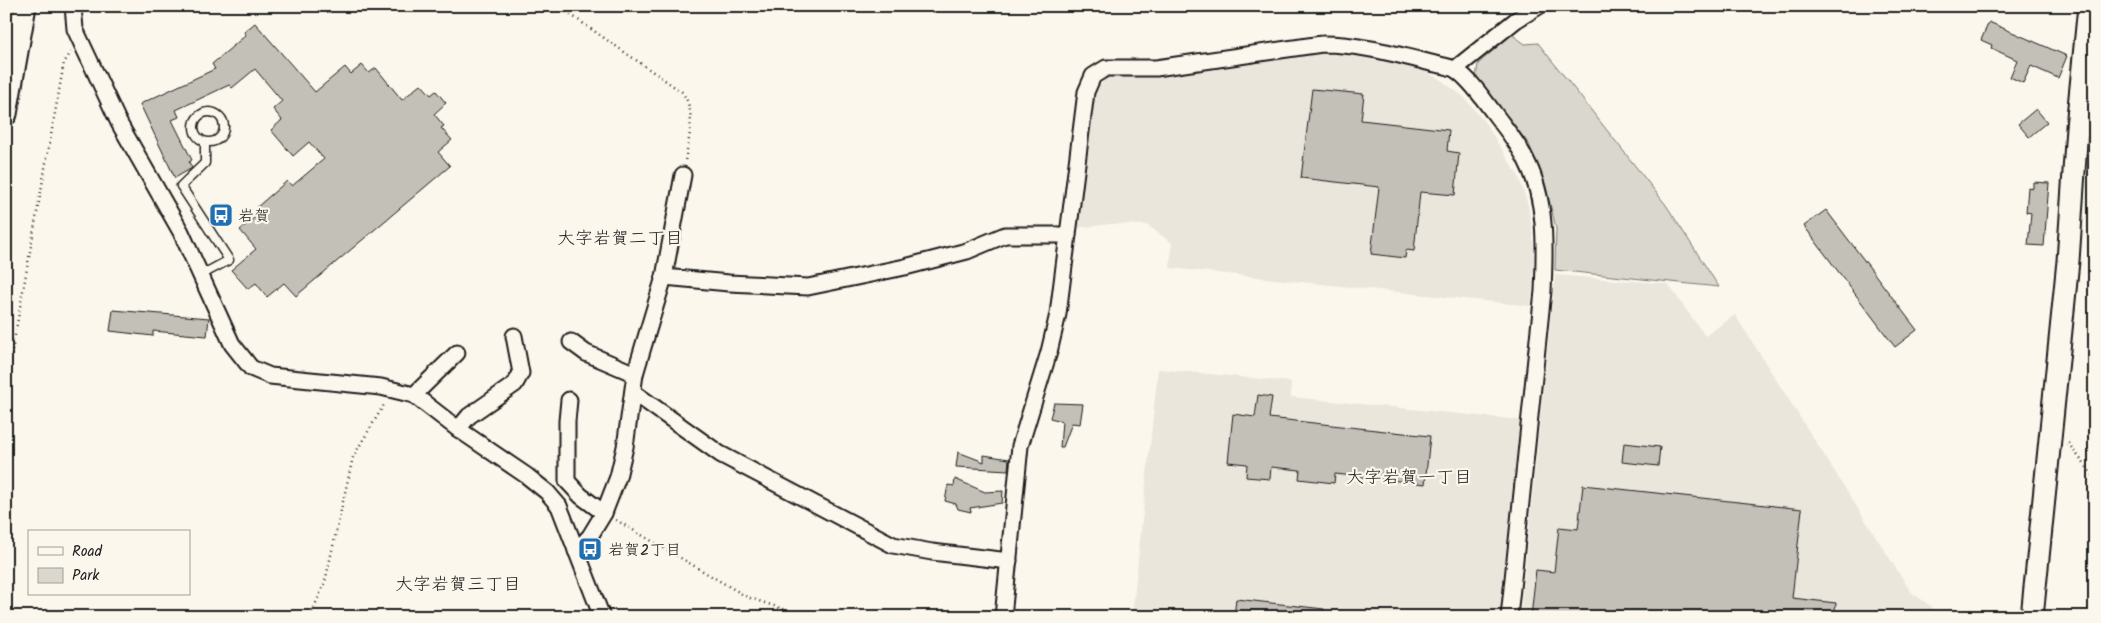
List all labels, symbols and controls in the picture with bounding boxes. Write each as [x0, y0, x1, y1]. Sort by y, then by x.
bus stop icon: 岩賀 [208, 202, 234, 228]
place label: 岩賀 [238, 204, 270, 229]
district label: 大字岩賀二丁目 [557, 225, 683, 254]
district label: 大字岩賀一丁目 [1346, 464, 1472, 493]
legend [28, 530, 190, 596]
bus stop icon: 岩賀2丁目 [577, 536, 603, 562]
place label: 岩賀2丁目 [608, 538, 681, 563]
text: Road [72, 540, 103, 564]
text: Park [72, 564, 100, 588]
district label: 大字岩賀三丁目 [395, 571, 521, 600]

